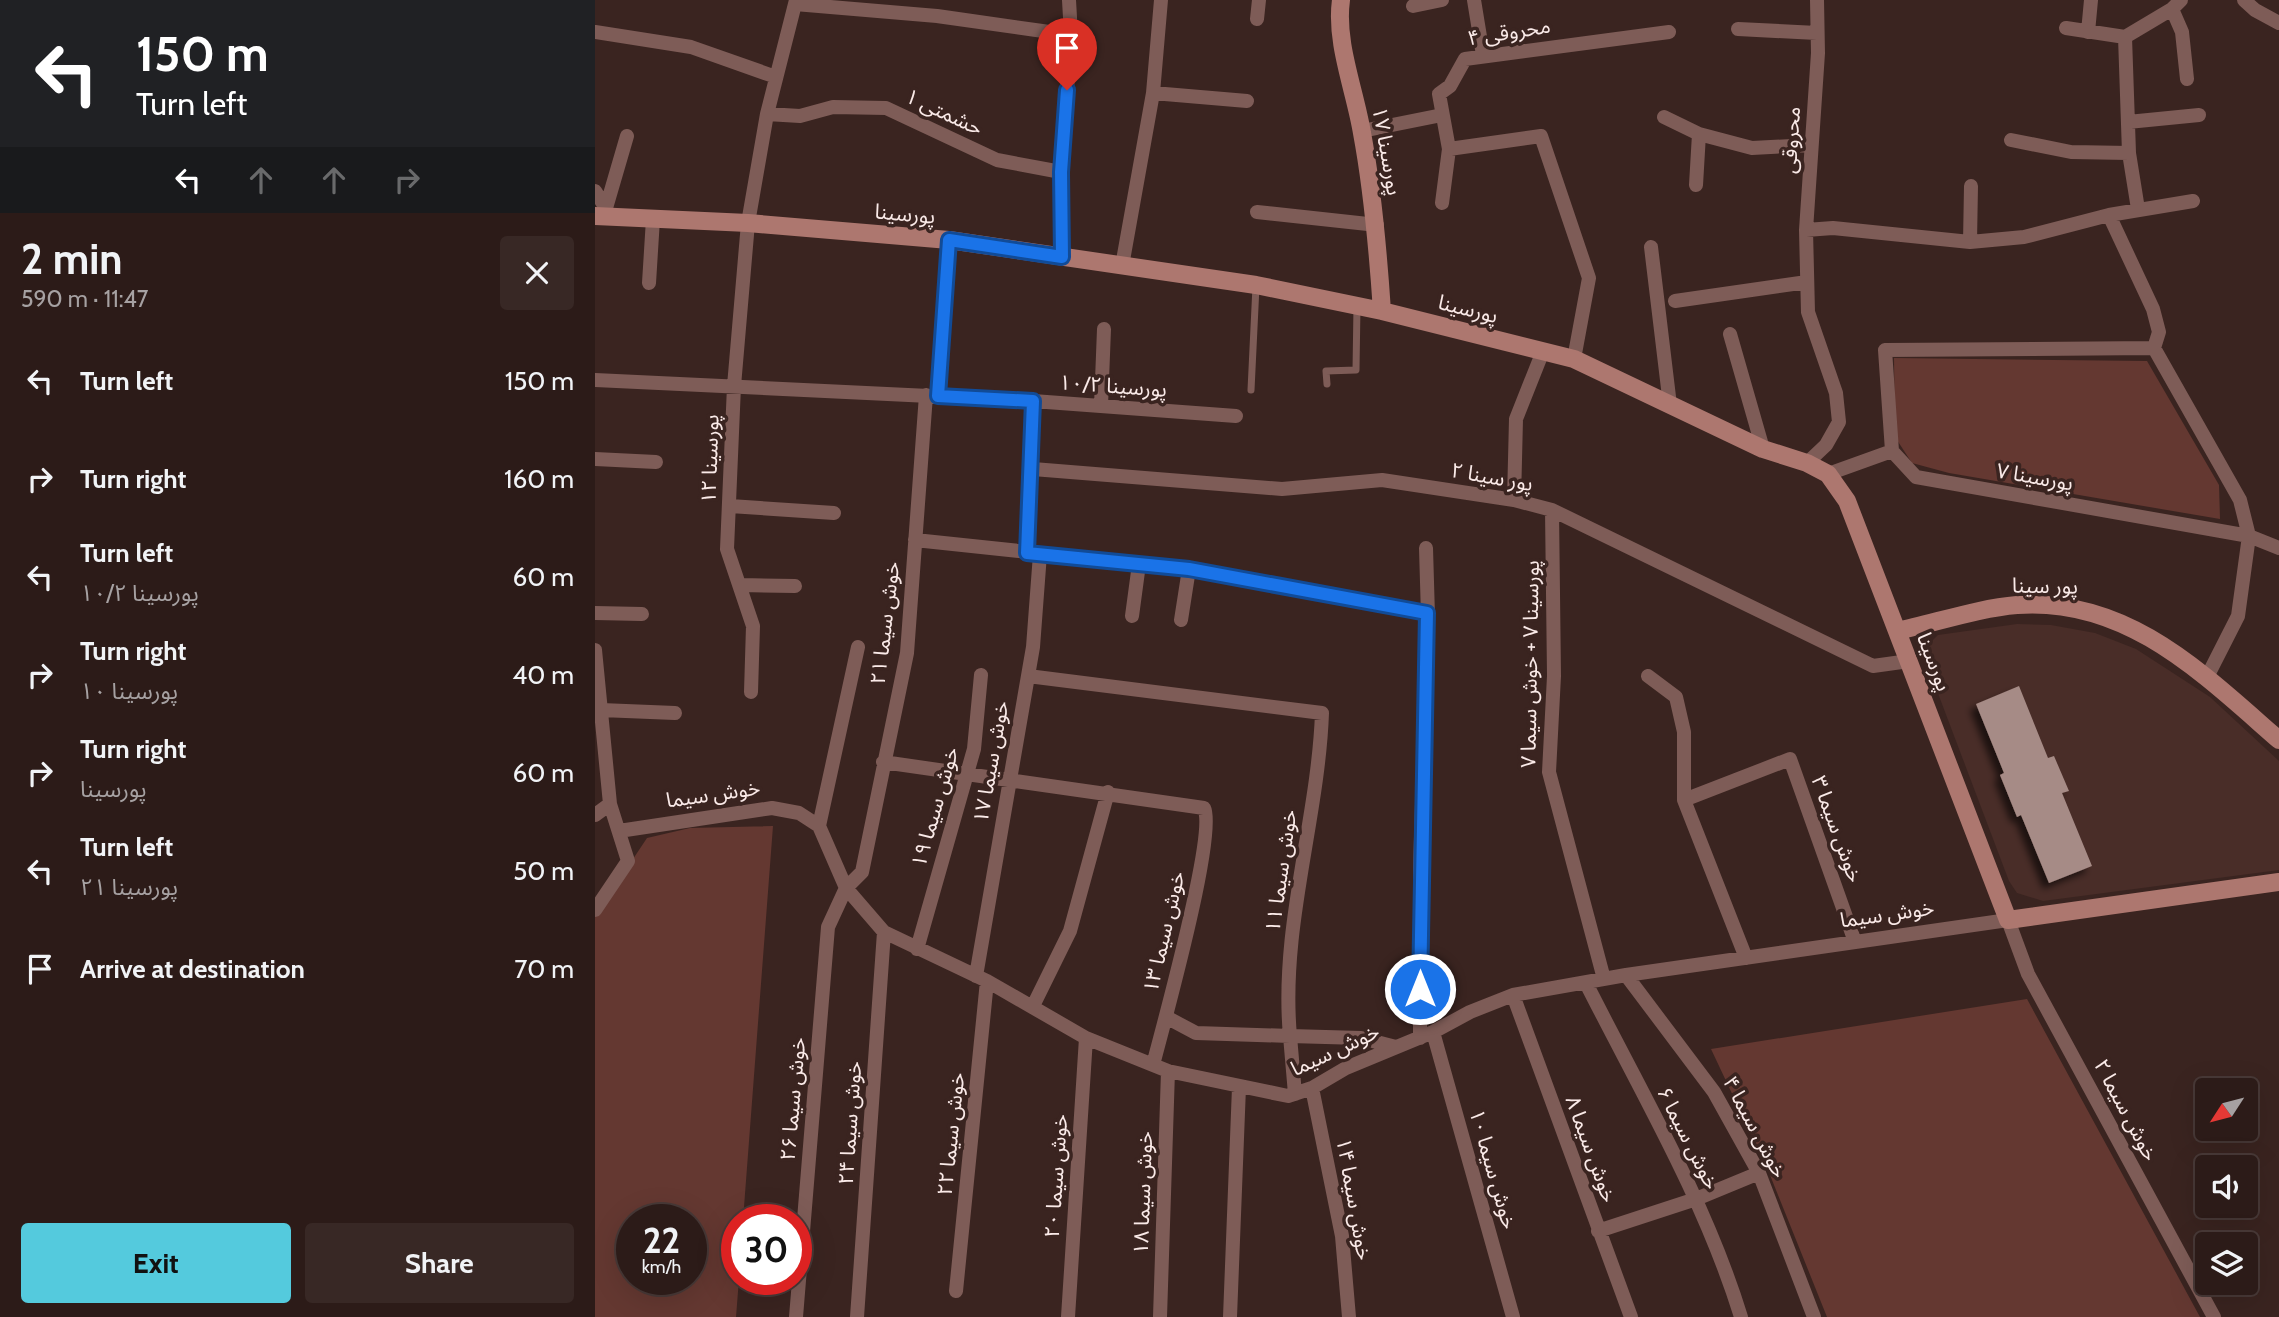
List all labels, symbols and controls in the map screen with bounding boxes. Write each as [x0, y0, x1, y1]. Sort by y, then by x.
street label: محروقی ۴ [1466, 13, 1552, 50]
pin [1037, 18, 1097, 90]
text: 150 m [136, 24, 269, 83]
icon: left [21, 28, 112, 119]
icon: arrive [1048, 29, 1086, 67]
street label: حشمتی ۱ [902, 83, 987, 140]
text: Turn left [136, 84, 247, 123]
street label: پورسینا ۱۷ [1366, 105, 1408, 197]
street label: محروقی [1776, 106, 1805, 174]
icon: left [169, 161, 207, 199]
icon: ahead [242, 161, 280, 199]
icon: ahead [315, 161, 353, 199]
icon: right [388, 161, 426, 199]
street label: پورسینا [874, 198, 936, 230]
text: 2 min [21, 233, 122, 285]
button: close [500, 236, 574, 310]
text: 590 m · 11:47 [21, 285, 148, 313]
street label: پورسینا [1435, 289, 1501, 329]
icon: left [21, 362, 59, 400]
text: Turn left [80, 365, 173, 397]
text: 150 m [505, 365, 574, 397]
street label: پورسینا ۱۰/۲ [1058, 369, 1168, 403]
street label: پورسینا ۱۲ [695, 414, 725, 504]
street label: پور سینا ۲ [1449, 457, 1535, 497]
street label: پورسینا ۷ [1994, 457, 2075, 497]
icon: right [21, 460, 59, 498]
text: Turn right [80, 463, 186, 495]
text: 160 m [504, 463, 574, 495]
text: Turn left [80, 537, 173, 569]
icon: left [21, 558, 59, 596]
street label: خوش سیما ۲۱ [865, 560, 904, 686]
street label: پورسینا ۷ + خوش سیما ۷ [1515, 560, 1545, 768]
text: 60 m [512, 561, 574, 593]
street label: پور سینا [2012, 572, 2078, 600]
text: پورسینا ۱۰/۲ [80, 579, 199, 607]
street label: پورسینا [1911, 629, 1957, 695]
text: Turn right [80, 635, 186, 667]
icon: right [21, 656, 59, 694]
text: 40 m [512, 659, 574, 691]
text: پورسینا ۱۰ [80, 677, 178, 705]
street label: خوش سیما ۱۷ [967, 699, 1014, 825]
text: Turn right [80, 733, 186, 765]
street label: خوش سیما ۱۹ [905, 744, 964, 870]
icon: right [21, 754, 59, 792]
text: 60 m [512, 757, 574, 789]
street label: خوش سیما ۳ [1807, 772, 1868, 886]
text: پورسینا [80, 775, 147, 803]
street label: خوش سیما [664, 775, 762, 812]
street label: خوش سیما ۱۱ [1260, 808, 1301, 934]
text: Turn left [80, 831, 173, 863]
icon: left [21, 852, 59, 890]
text: 50 m [513, 855, 574, 887]
street label: خوش سیما ۱۳ [1137, 869, 1190, 995]
text: پورسینا ۲۱ [80, 873, 178, 901]
street label: خوش سیما [1838, 895, 1936, 932]
icon: arrive [21, 950, 59, 988]
position arrow [1383, 952, 1457, 1026]
text: Arrive at destination [80, 953, 305, 985]
text: 70 m [514, 953, 574, 985]
street label: خوش سیما [1286, 1018, 1383, 1081]
street label: خوش سیما ۲۶ [775, 1036, 810, 1162]
street label: خوش سیما ۲ [2089, 1055, 2164, 1165]
street label: خوش سیما ۲۴ [833, 1060, 866, 1186]
street label: خوش سیما ۲۲ [932, 1071, 969, 1197]
street label: خوش سیما ۴ [1718, 1072, 1793, 1182]
north arrow [2195, 1078, 2257, 1141]
map controls [2195, 1078, 2258, 1295]
street label: خوش سیما ۶ [1652, 1082, 1725, 1193]
street label: خوش سیما ۸ [1561, 1092, 1622, 1206]
street label: خوش سیما ۱۰ [1464, 1106, 1523, 1232]
street label: خوش سیما ۲۰ [1039, 1113, 1072, 1239]
street label: خوش سیما ۱۸ [1128, 1131, 1157, 1255]
street label: خوش سیما ۱۴ [1331, 1136, 1378, 1262]
button: sound [2195, 1155, 2258, 1218]
speed limit sign: 30 [721, 1204, 812, 1295]
text: 22 [643, 1219, 680, 1262]
button: Exit [21, 1223, 291, 1303]
button: Share [305, 1223, 574, 1303]
button: layers [2195, 1232, 2258, 1295]
text: km/h [642, 1256, 681, 1278]

